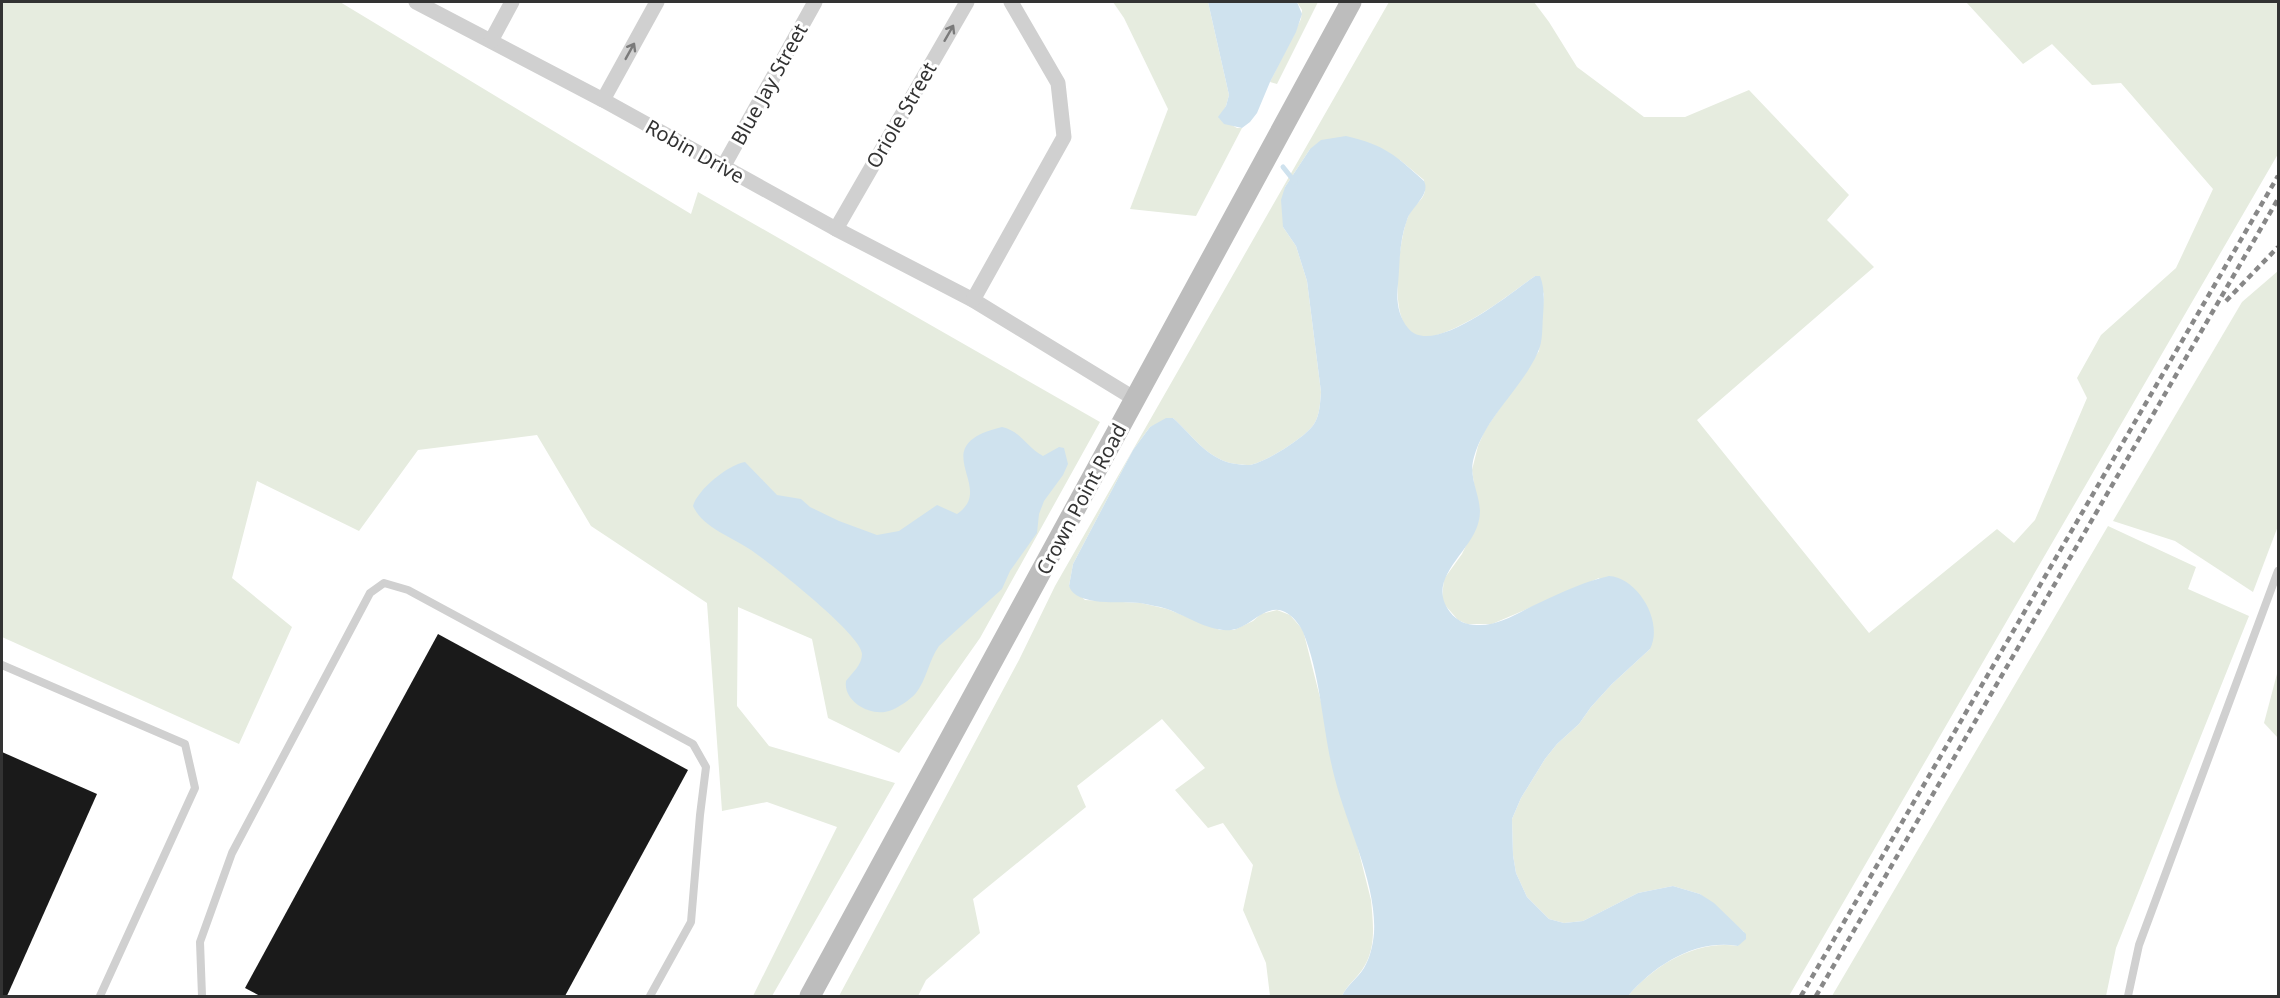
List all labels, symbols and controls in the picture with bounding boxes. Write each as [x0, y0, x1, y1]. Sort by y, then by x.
street label: Blue Jay Street [724, 18, 814, 150]
one-way arrow [943, 25, 955, 42]
one-way arrow [625, 42, 636, 60]
street label: Oriole Street [860, 57, 942, 173]
street label: Robin Drive [641, 113, 749, 189]
street label: Crown Point Road [1030, 419, 1132, 579]

